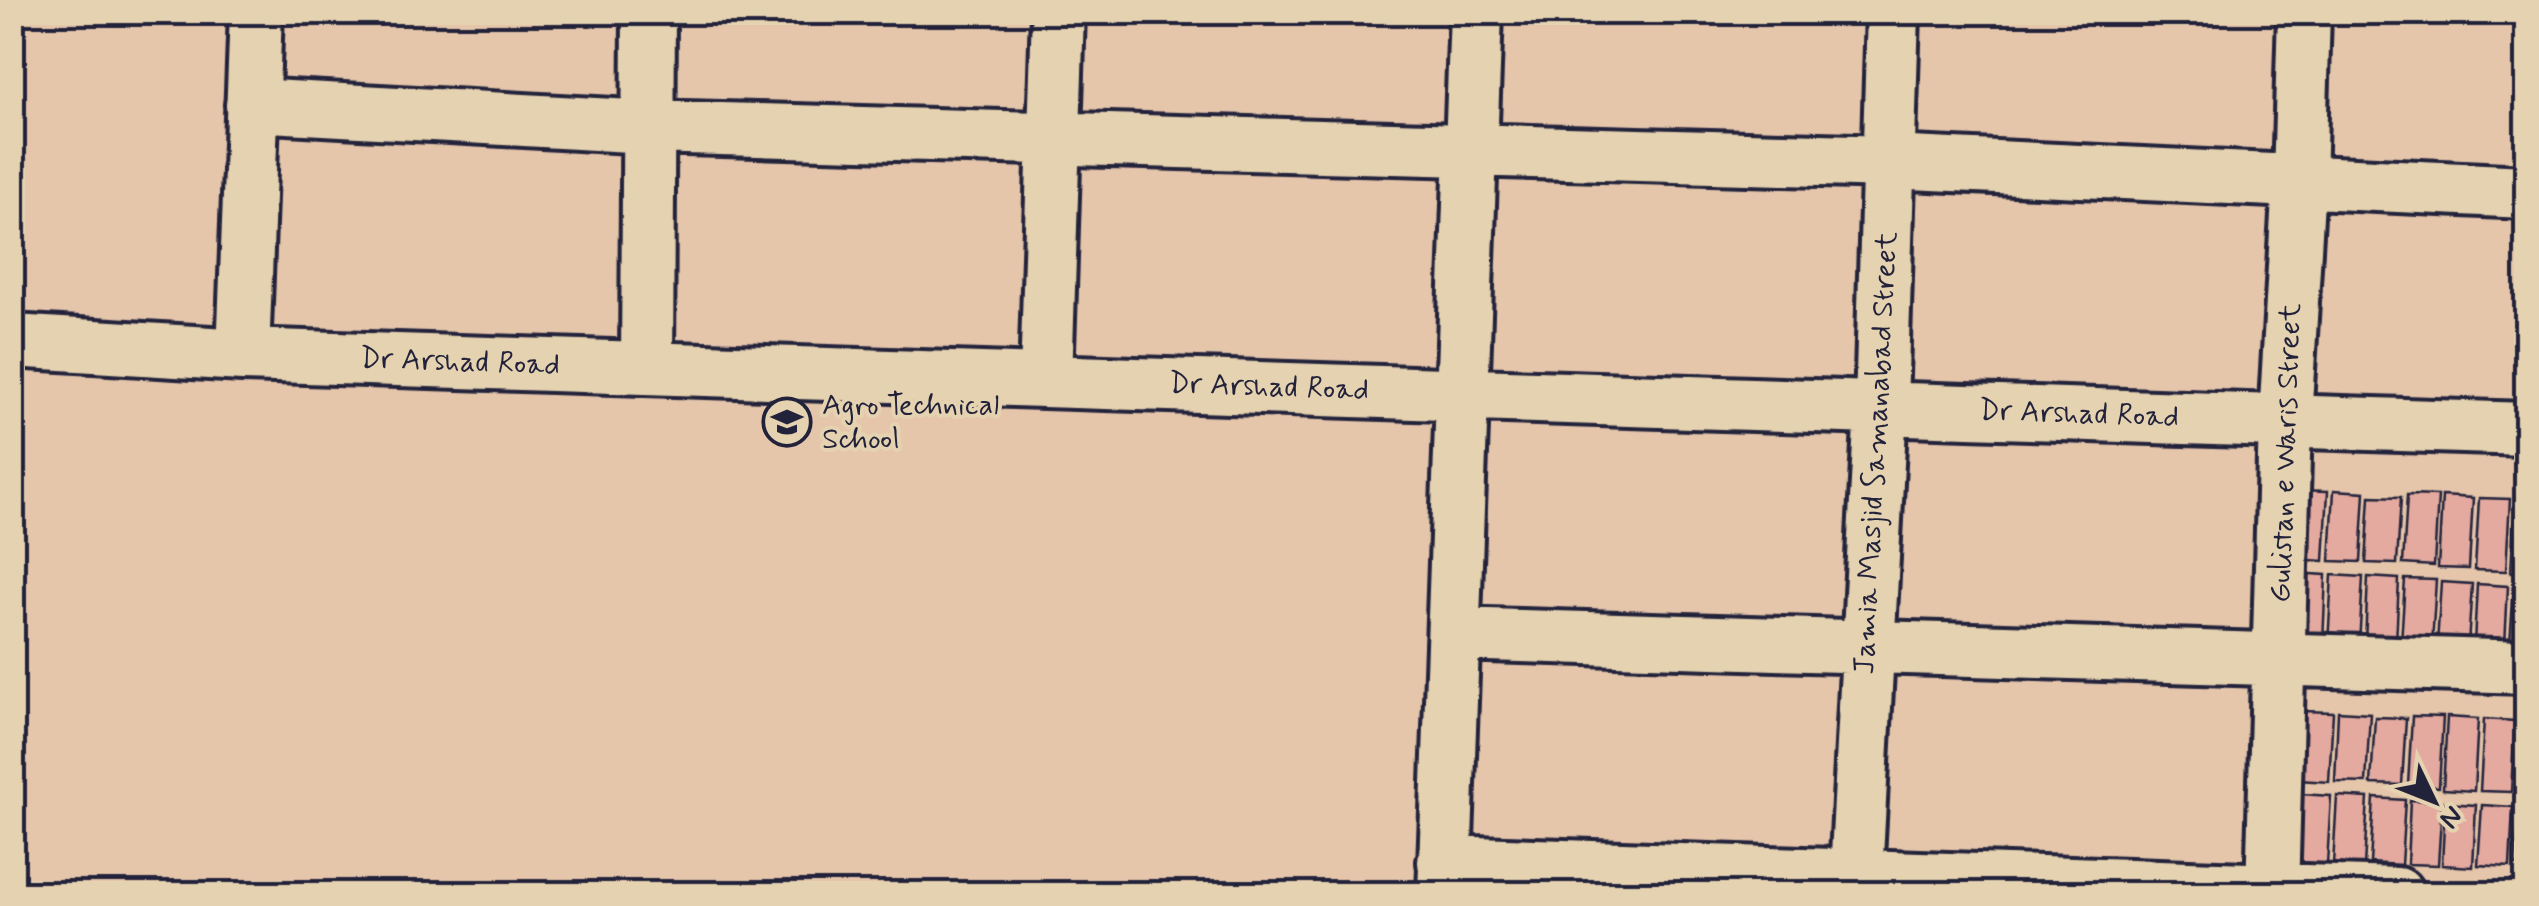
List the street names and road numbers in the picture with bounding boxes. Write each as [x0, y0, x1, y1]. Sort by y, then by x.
street label: Jamia Masjid Samanabad Street [1845, 230, 1907, 675]
street label: Gulistan e Waris Street [2261, 302, 2311, 603]
street label: Dr Arshad Road [359, 339, 561, 385]
street label: Dr Arshad Road [1168, 364, 1370, 410]
street label: Dr Arshad Road [1978, 391, 2180, 437]

